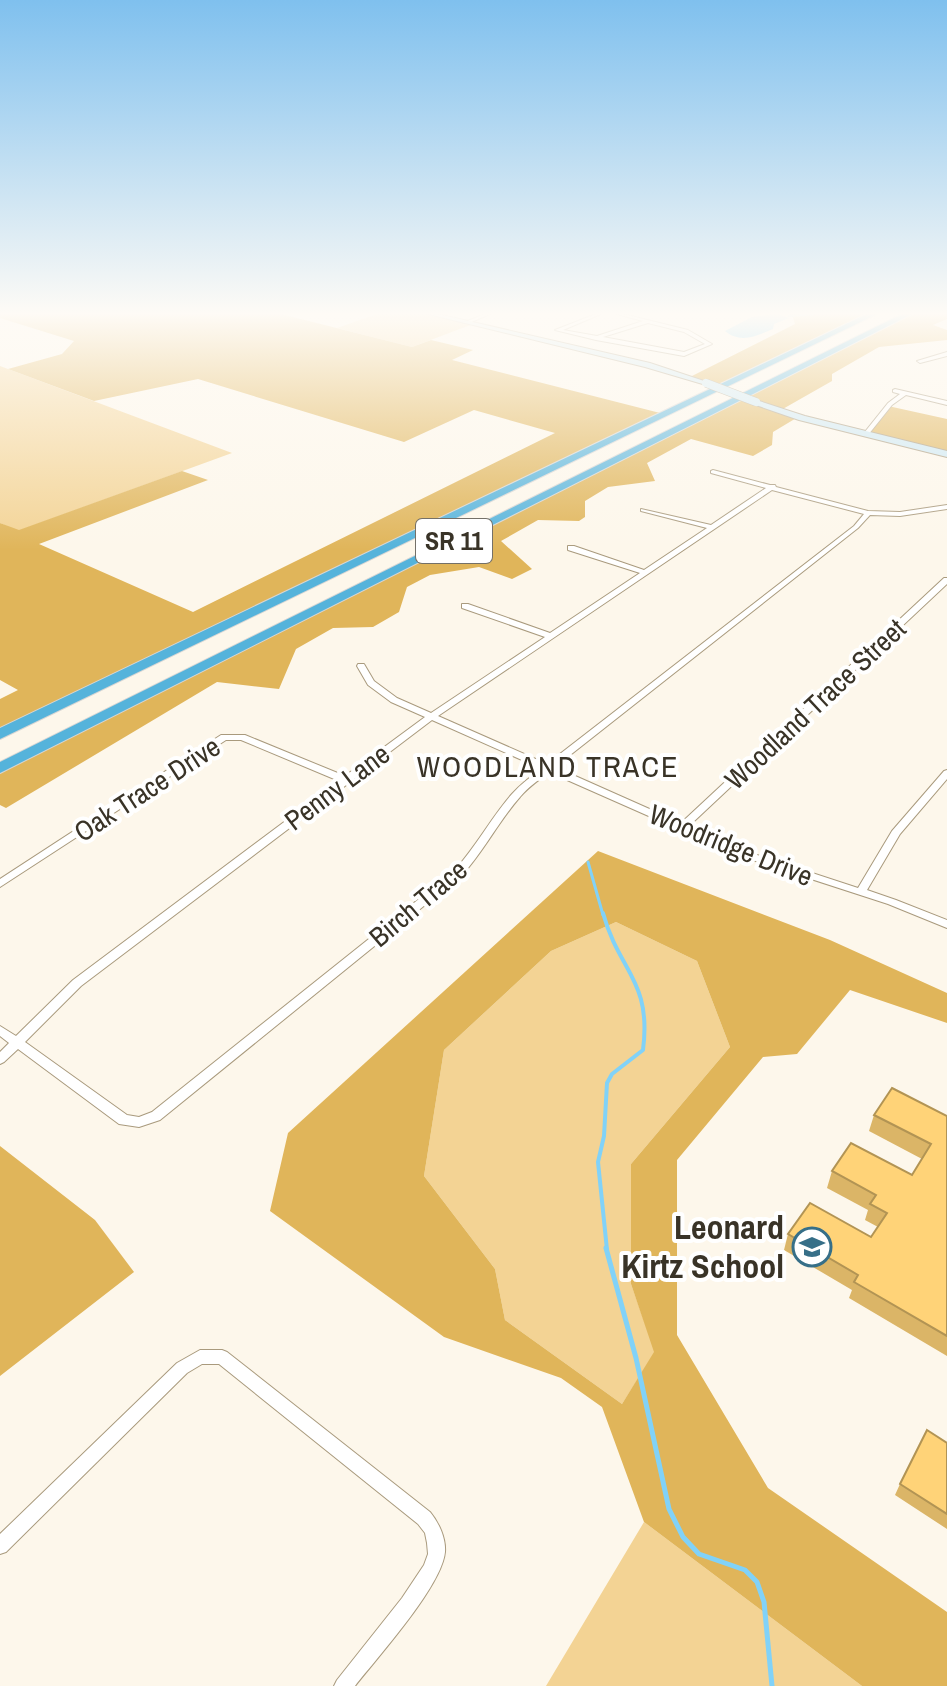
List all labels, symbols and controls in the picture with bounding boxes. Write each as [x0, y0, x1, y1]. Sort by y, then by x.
road number: SR 11 [416, 519, 492, 563]
street label: Woodland Trace Street [716, 610, 914, 798]
street label: Oak Trace Drive [67, 728, 227, 850]
street label: Penny Lane [277, 735, 397, 839]
district label: WOODLAND TRACE [417, 746, 679, 786]
street label: Woodridge Drive [644, 795, 818, 895]
street label: Birch Trace [361, 851, 475, 955]
place label: Leonard Kirtz School [621, 1204, 784, 1289]
school or university icon: Leonard Kirtz School [791, 1226, 833, 1268]

